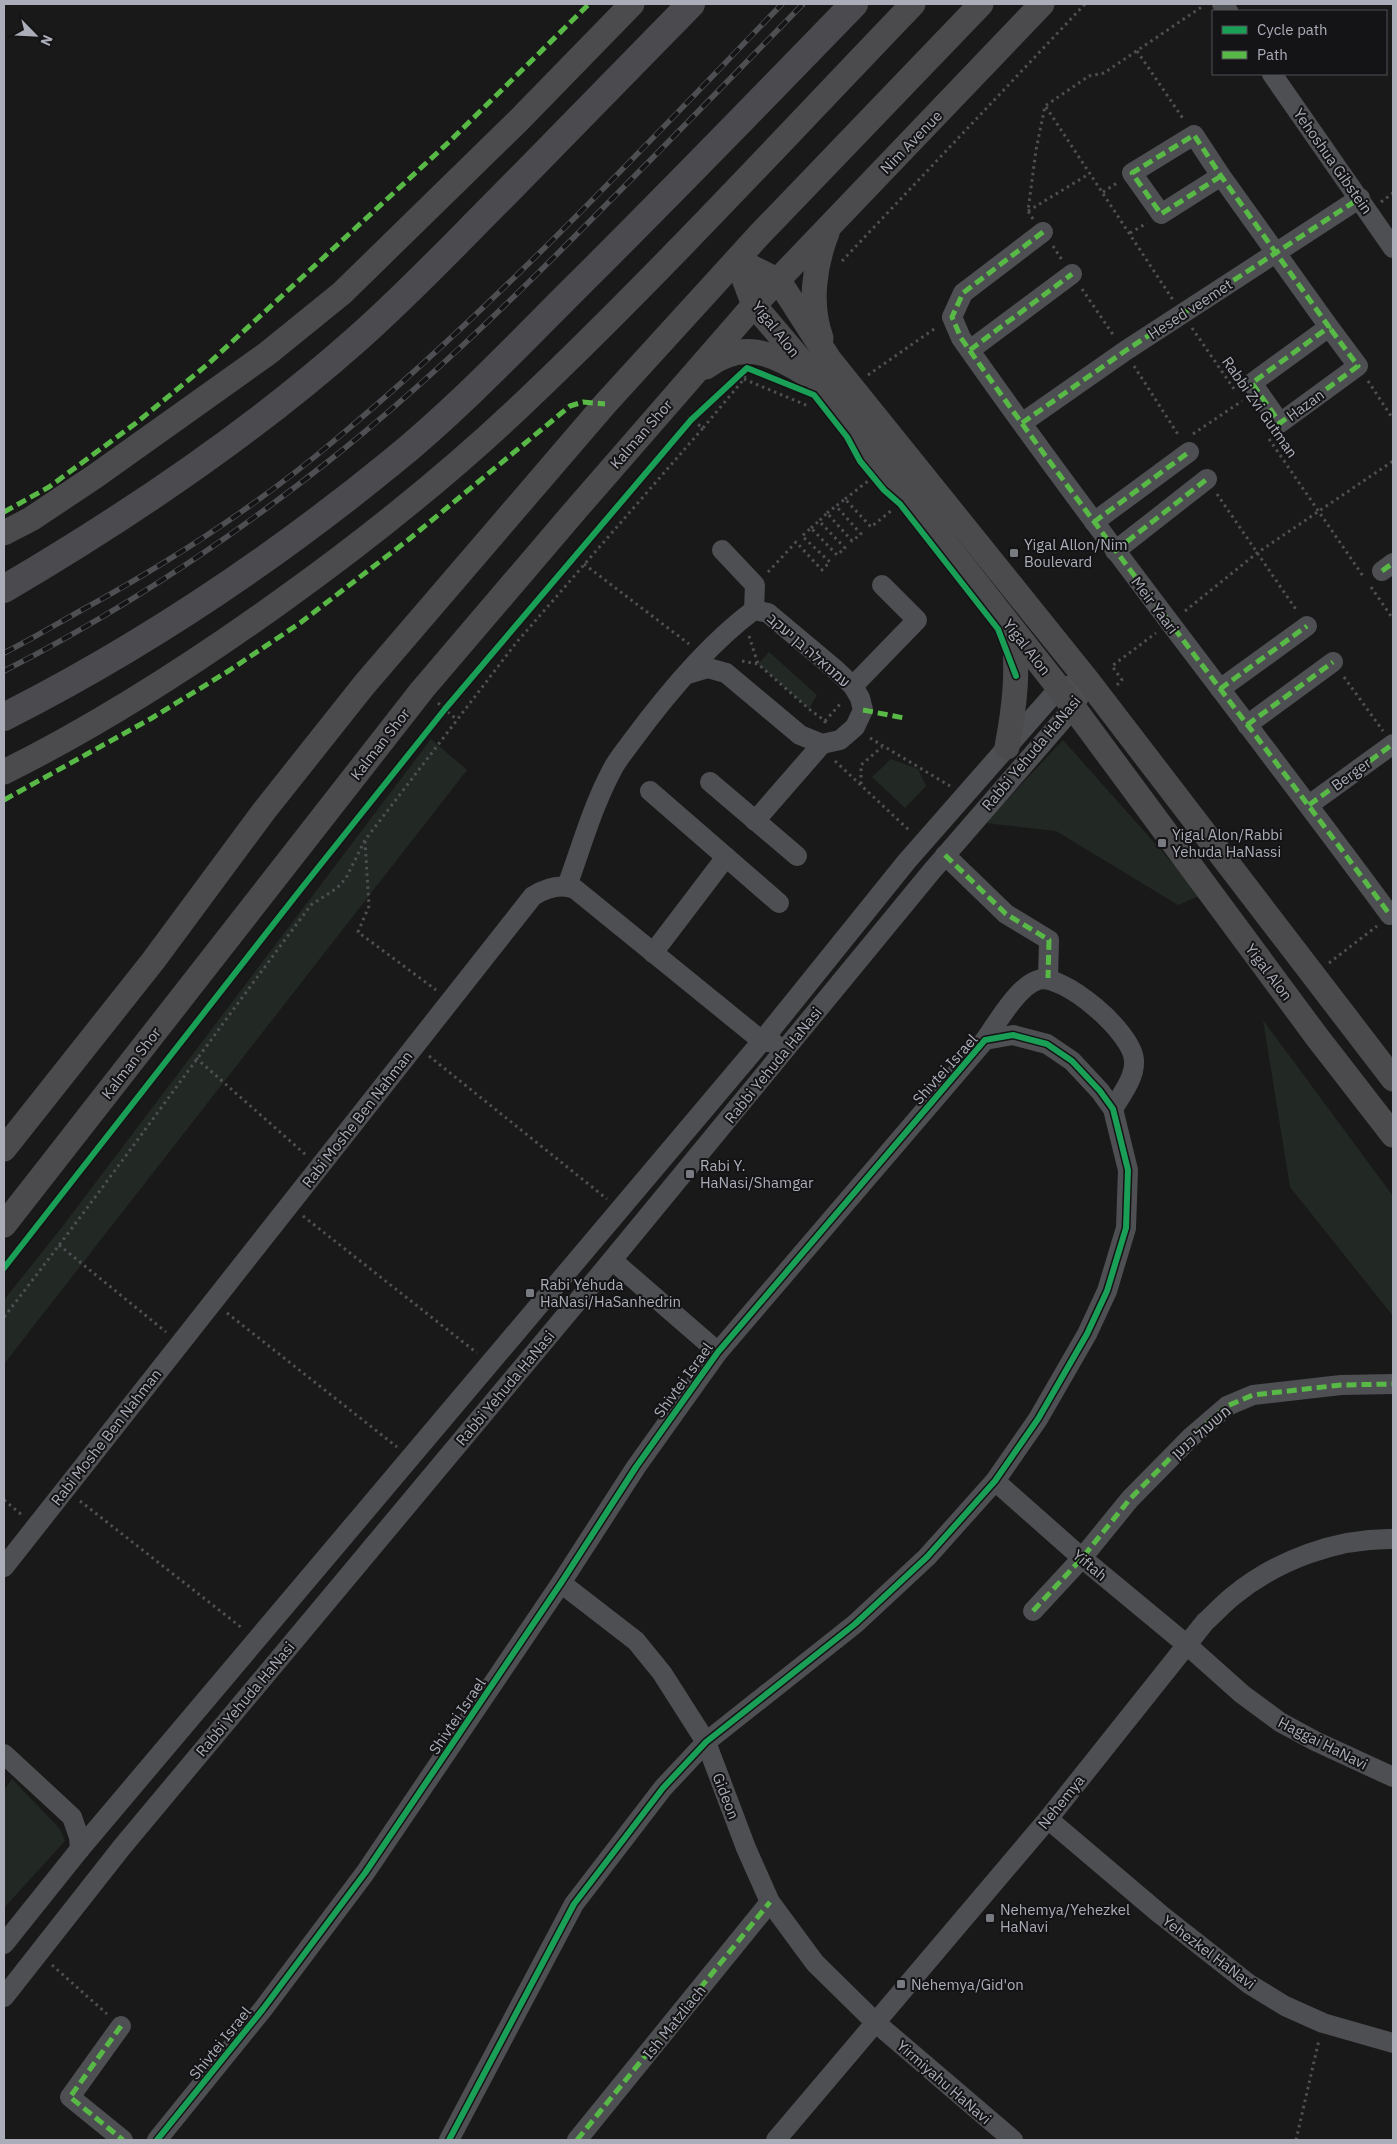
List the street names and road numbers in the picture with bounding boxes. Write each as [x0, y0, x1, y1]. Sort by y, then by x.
street label: Yehoshua Gibstein [1289, 104, 1377, 218]
street label: Nim Avenue [876, 106, 946, 178]
street label: Hesed veemet [1144, 275, 1236, 343]
street label: Yigal Alon [748, 297, 804, 361]
street label: Rabbi Zvi Gutman [1218, 353, 1302, 461]
street label: Hazan [1282, 385, 1328, 425]
street label: Kalman Shor [606, 395, 677, 473]
street label: Meir Yaari [1127, 573, 1183, 637]
street label: עמנואלה בן יעקב [764, 609, 854, 691]
street label: Yigal Alon [999, 615, 1055, 679]
street label: Rabbi Yehuda HaNasi [977, 692, 1085, 814]
street label: Kalman Shor [346, 704, 414, 784]
street label: Berger [1327, 753, 1375, 795]
street label: Yigal Alon [1241, 940, 1297, 1004]
street label: Rabbi Yehuda HaNasi [720, 1003, 826, 1127]
street label: Kalman Shor [97, 1023, 165, 1103]
street label: Shivtei Israel [908, 1030, 982, 1108]
street label: Rabi Moshe Ben Nahman [298, 1047, 416, 1191]
street label: Rabbi Yehuda HaNasi [451, 1327, 559, 1449]
street label: Shivtei Israel [649, 1339, 717, 1421]
street label: Rabi Moshe Ben Nahman [47, 1365, 165, 1509]
street label: משעול כנען [1167, 1401, 1235, 1463]
street label: Yiftah [1069, 1545, 1111, 1585]
street label: Rabbi Yehuda HaNasi [191, 1638, 299, 1760]
street label: Shivtei Israel [424, 1674, 490, 1758]
street label: Haggai HaNavi [1275, 1712, 1371, 1774]
street label: Gideon [709, 1770, 743, 1822]
street label: Nehemya [1034, 1771, 1088, 1833]
street label: Yehezkel HaNavi [1159, 1911, 1259, 1993]
street label: Ish Matzliach [638, 1981, 710, 2063]
street label: Shivtei Israel [185, 2003, 255, 2083]
street label: Yirmiyahu HaNavi [893, 2036, 995, 2128]

